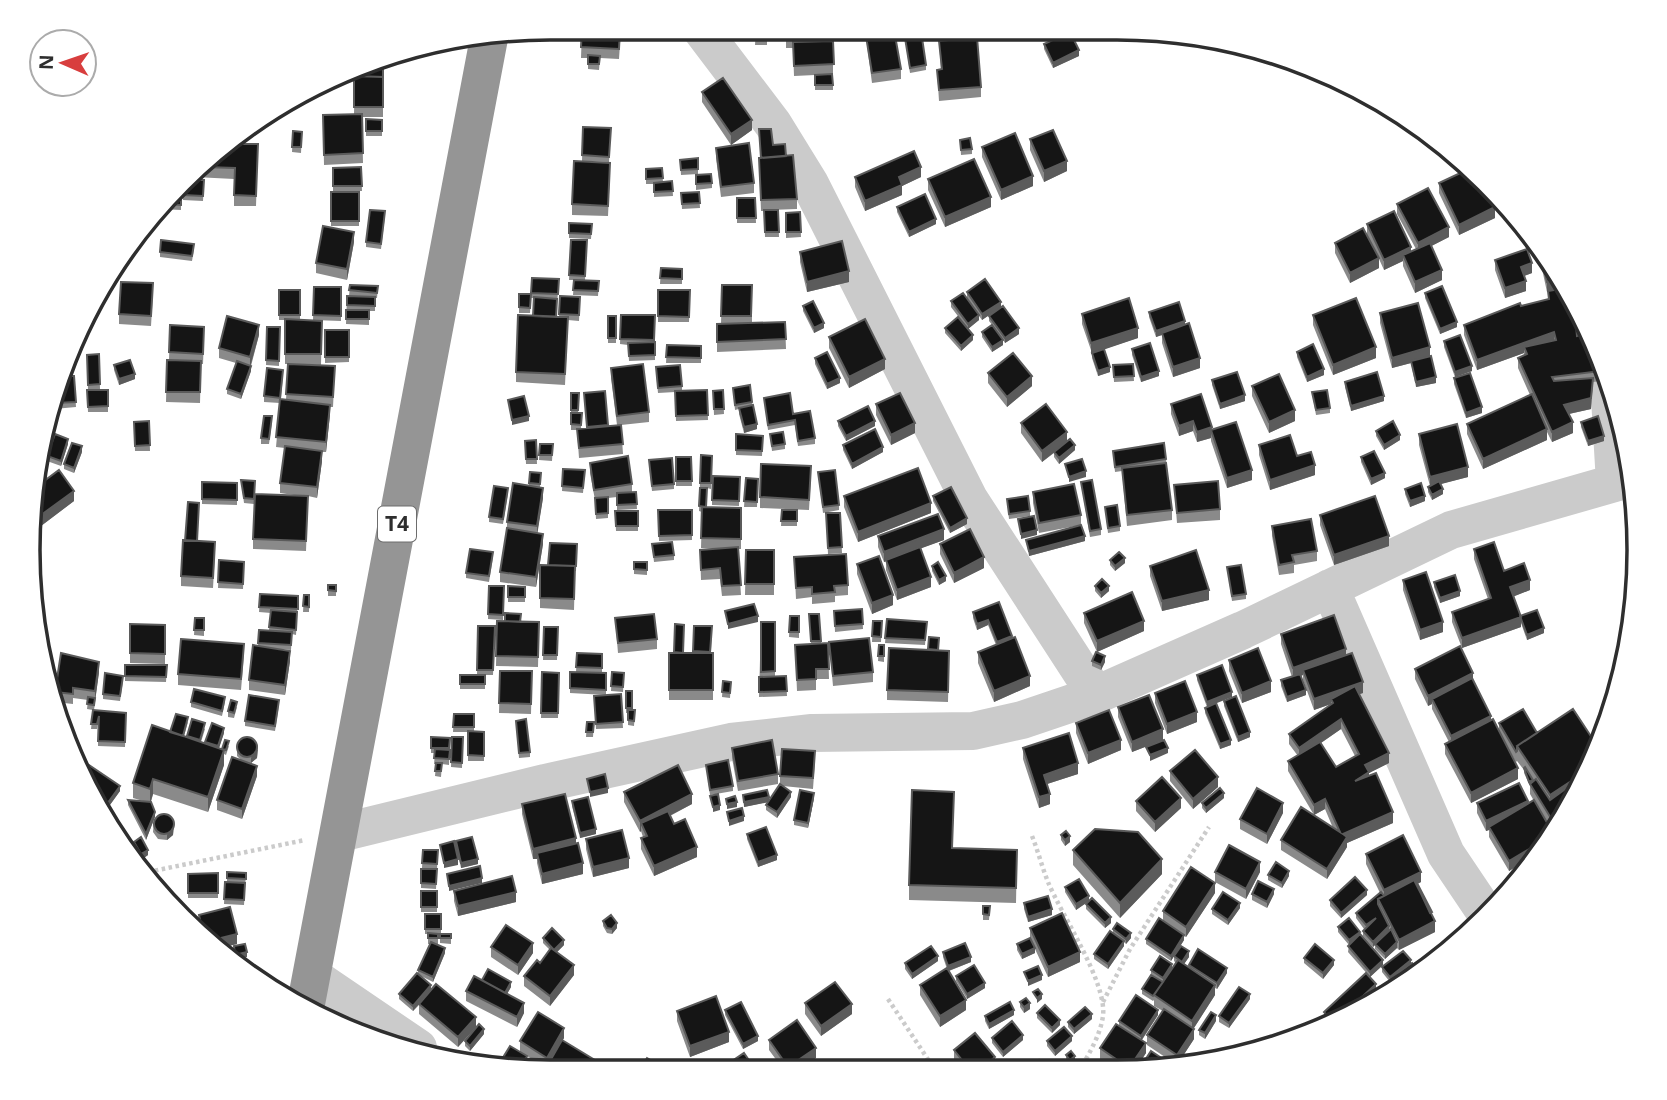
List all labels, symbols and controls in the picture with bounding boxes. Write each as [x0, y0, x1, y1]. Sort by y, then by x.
north arrow [28, 28, 98, 98]
text: N [33, 54, 59, 71]
road number: T4 [378, 506, 416, 542]

